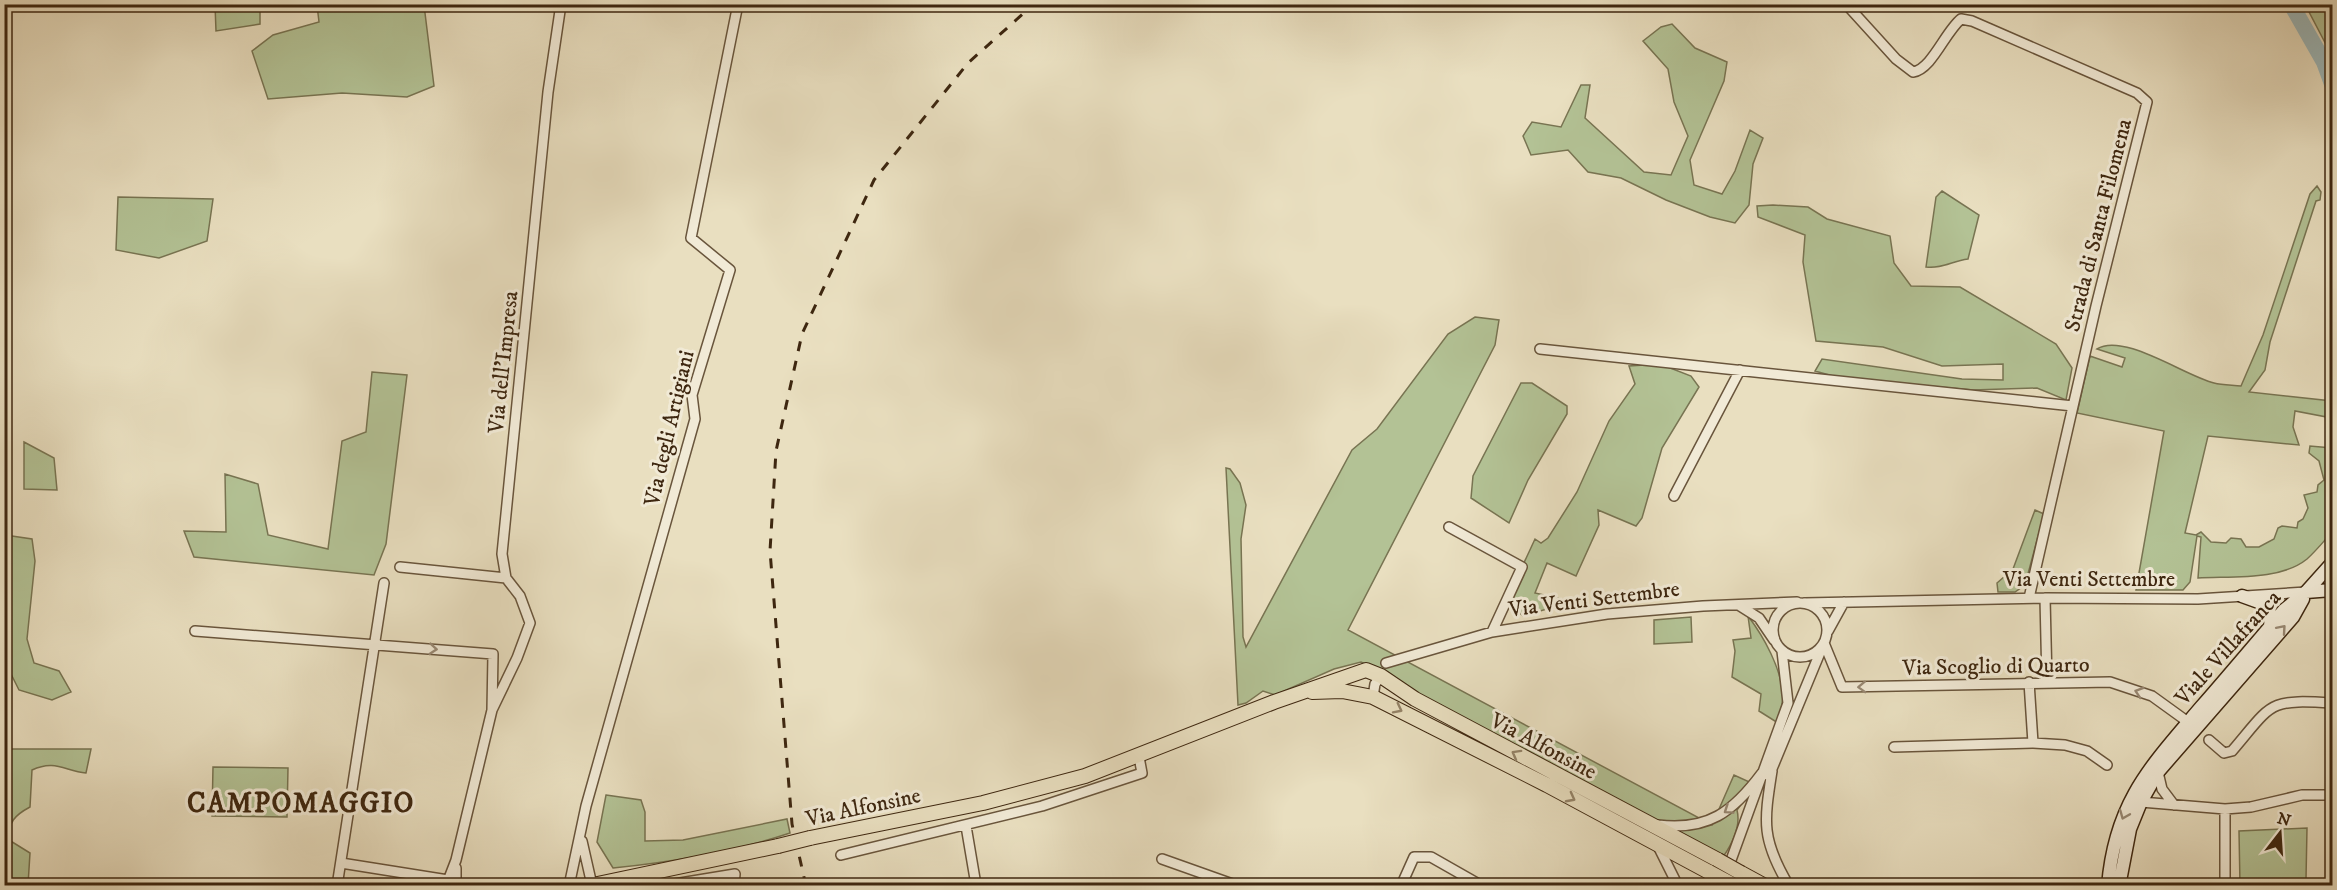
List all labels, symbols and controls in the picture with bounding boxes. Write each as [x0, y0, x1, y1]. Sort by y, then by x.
street label: Strada di Santa Filomena [2059, 115, 2138, 335]
street label: Via dell'Impresa [482, 289, 524, 436]
street label: Via degli Artigiani [638, 348, 701, 510]
street label: Via Venti Settembre [2002, 566, 2175, 593]
street label: Via Venti Settembre [1506, 576, 1681, 623]
street label: Viale Villafranca [2169, 584, 2287, 712]
one-way arrow [2275, 625, 2286, 636]
one-way arrow [428, 642, 437, 655]
street label: Via Scoglio di Quarto [1901, 651, 2090, 682]
one-way arrow [1857, 681, 1866, 693]
one-way arrow [2134, 686, 2145, 699]
one-way arrow [1391, 702, 1402, 714]
street label: Via Alfonsine [1485, 707, 1601, 786]
one-way arrow [1512, 750, 1522, 761]
street label: Via Alfonsine [802, 782, 923, 833]
district label: CAMPOMAGGIO [187, 786, 415, 821]
one-way arrow [1565, 791, 1576, 802]
one-way arrow [1724, 802, 1734, 814]
north arrow [2250, 803, 2310, 863]
text: N [2275, 808, 2293, 831]
one-way arrow [2119, 809, 2131, 820]

